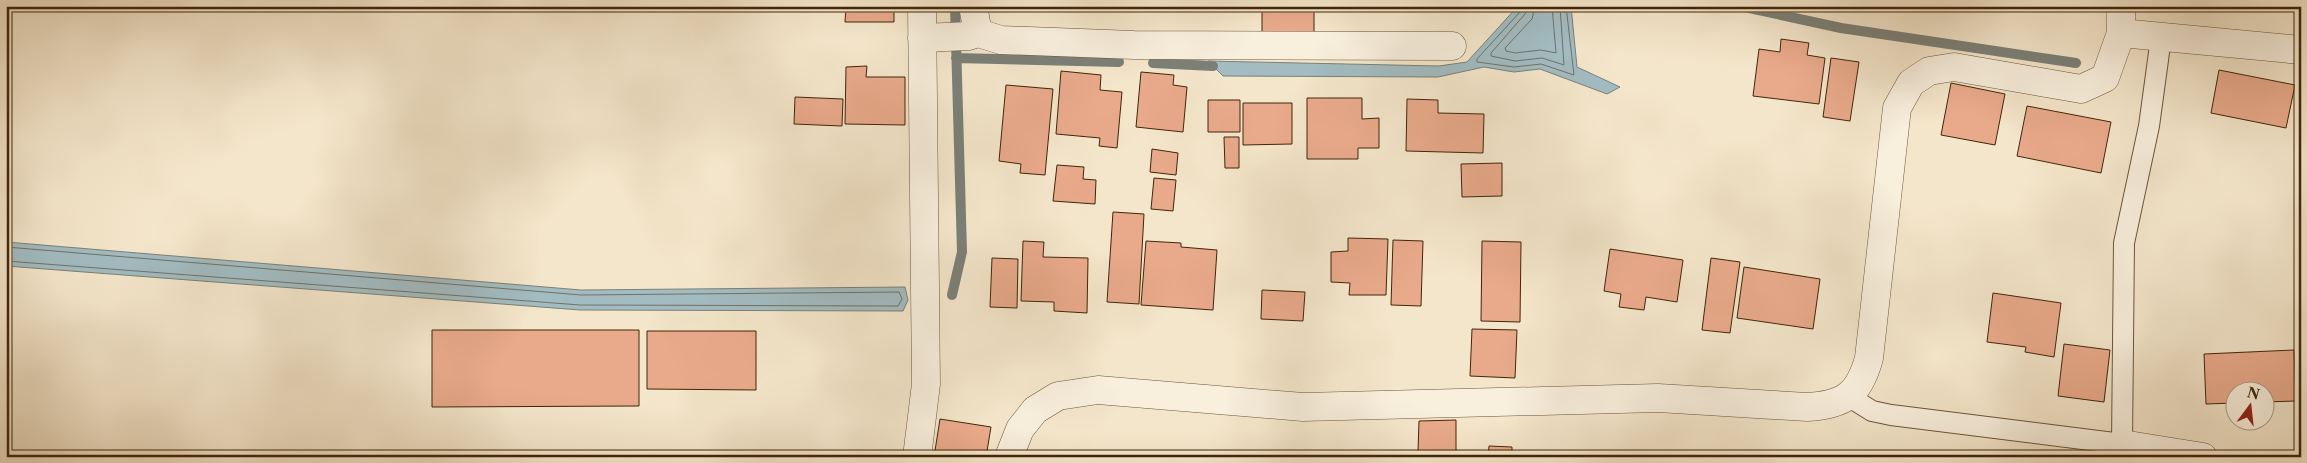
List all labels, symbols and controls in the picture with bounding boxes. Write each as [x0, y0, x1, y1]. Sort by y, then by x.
north arrow [2224, 380, 2274, 430]
text: N [2245, 383, 2262, 404]

